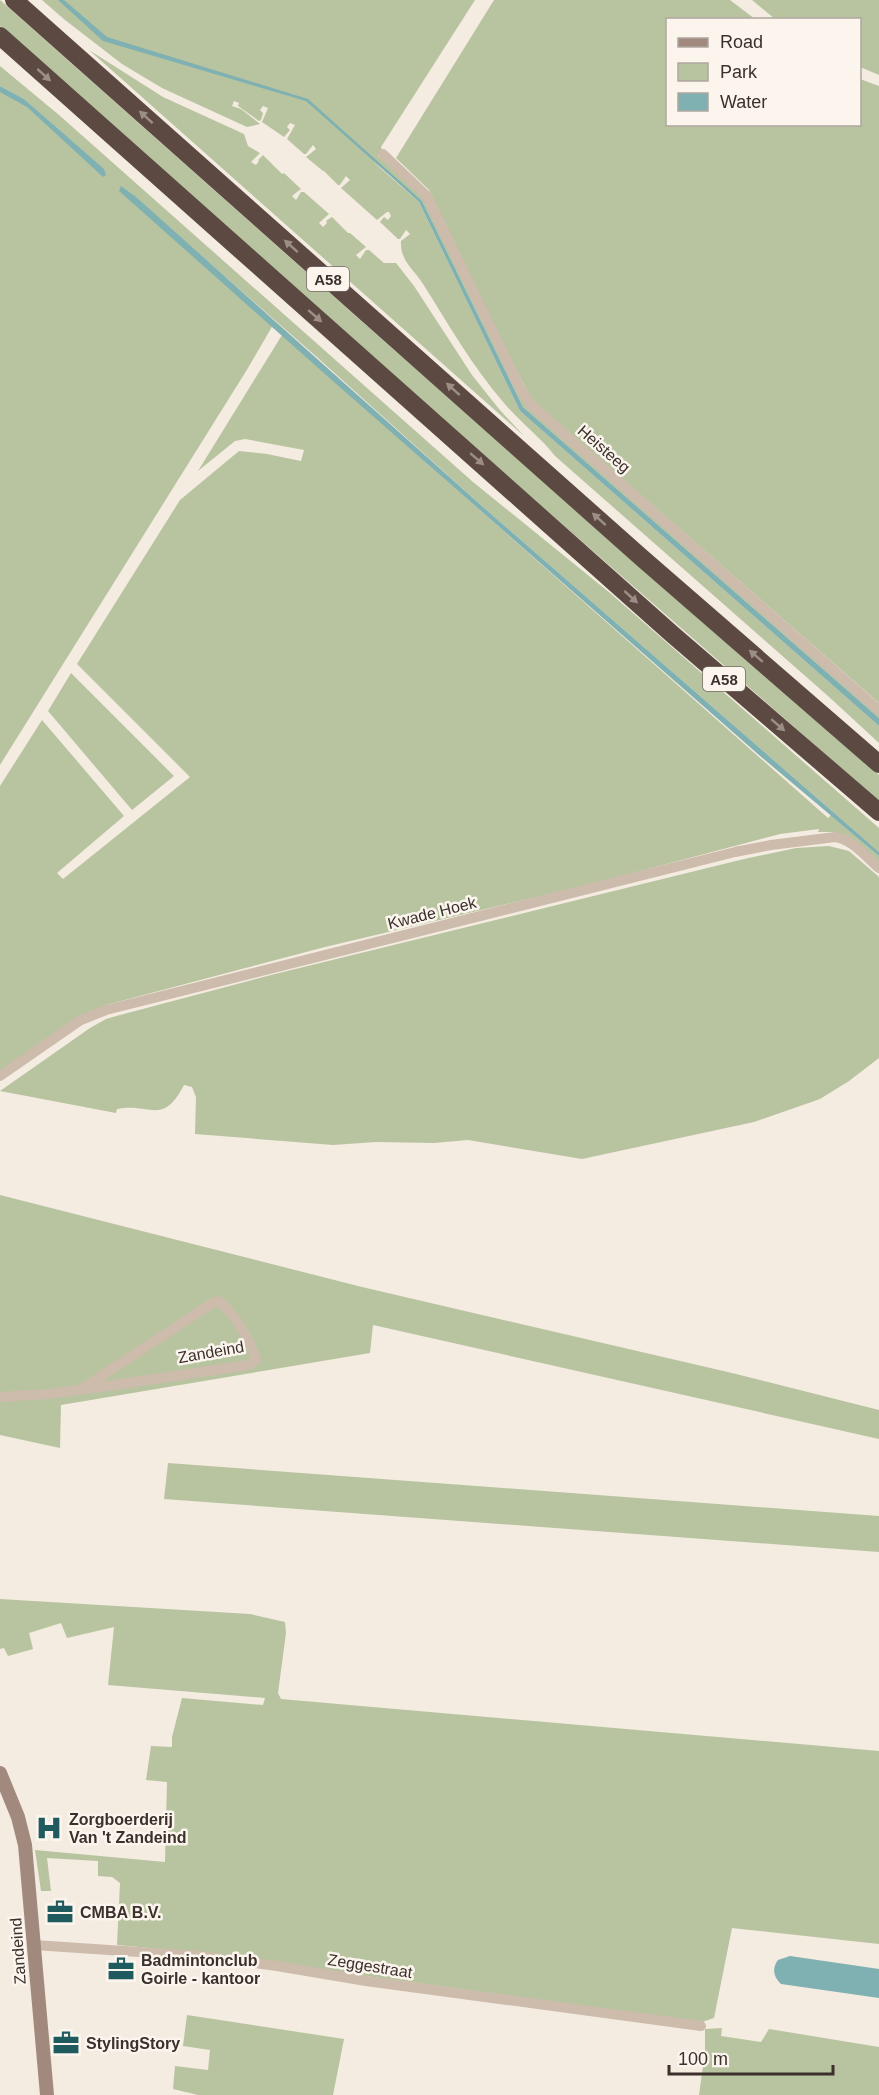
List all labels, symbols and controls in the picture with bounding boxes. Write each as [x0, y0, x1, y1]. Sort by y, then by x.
legend [666, 18, 861, 126]
text: Road [720, 32, 763, 52]
text: Park [720, 62, 758, 82]
one-way arrow [36, 68, 51, 82]
text: Water [720, 92, 767, 112]
one-way arrow [138, 110, 153, 124]
one-way arrow [284, 239, 299, 253]
road number: A58 [307, 267, 349, 291]
one-way arrow [307, 309, 322, 322]
one-way arrow [445, 383, 461, 396]
street label: Heisteeg [575, 422, 633, 476]
one-way arrow [469, 453, 484, 466]
one-way arrow [591, 512, 606, 526]
one-way arrow [623, 590, 638, 603]
one-way arrow [748, 650, 764, 663]
road number: A58 [703, 667, 745, 691]
one-way arrow [770, 718, 785, 731]
street label: Kwade Hoek [386, 894, 479, 932]
street label: Zandeind [177, 1338, 245, 1366]
place label: Zorgboerderij Van 't Zandeind [69, 1811, 187, 1846]
hospital icon: Zorgboerderij Van 't Zandeind [34, 1813, 64, 1843]
office icon: CMBA B.V. [45, 1897, 75, 1927]
place label: CMBA B.V. [80, 1904, 162, 1921]
street label: Zandeind [7, 1917, 29, 1985]
street label: Zeggestraat [327, 1951, 414, 1981]
place label: Badmintonclub Goirle - kantoor [141, 1952, 260, 1987]
office icon: Badmintonclub Goirle - kantoor [106, 1954, 136, 1984]
office icon: StylingStory [51, 2028, 81, 2058]
place label: StylingStory [86, 2035, 180, 2052]
scale bar [669, 2038, 832, 2076]
text: 100 m [678, 2049, 728, 2069]

